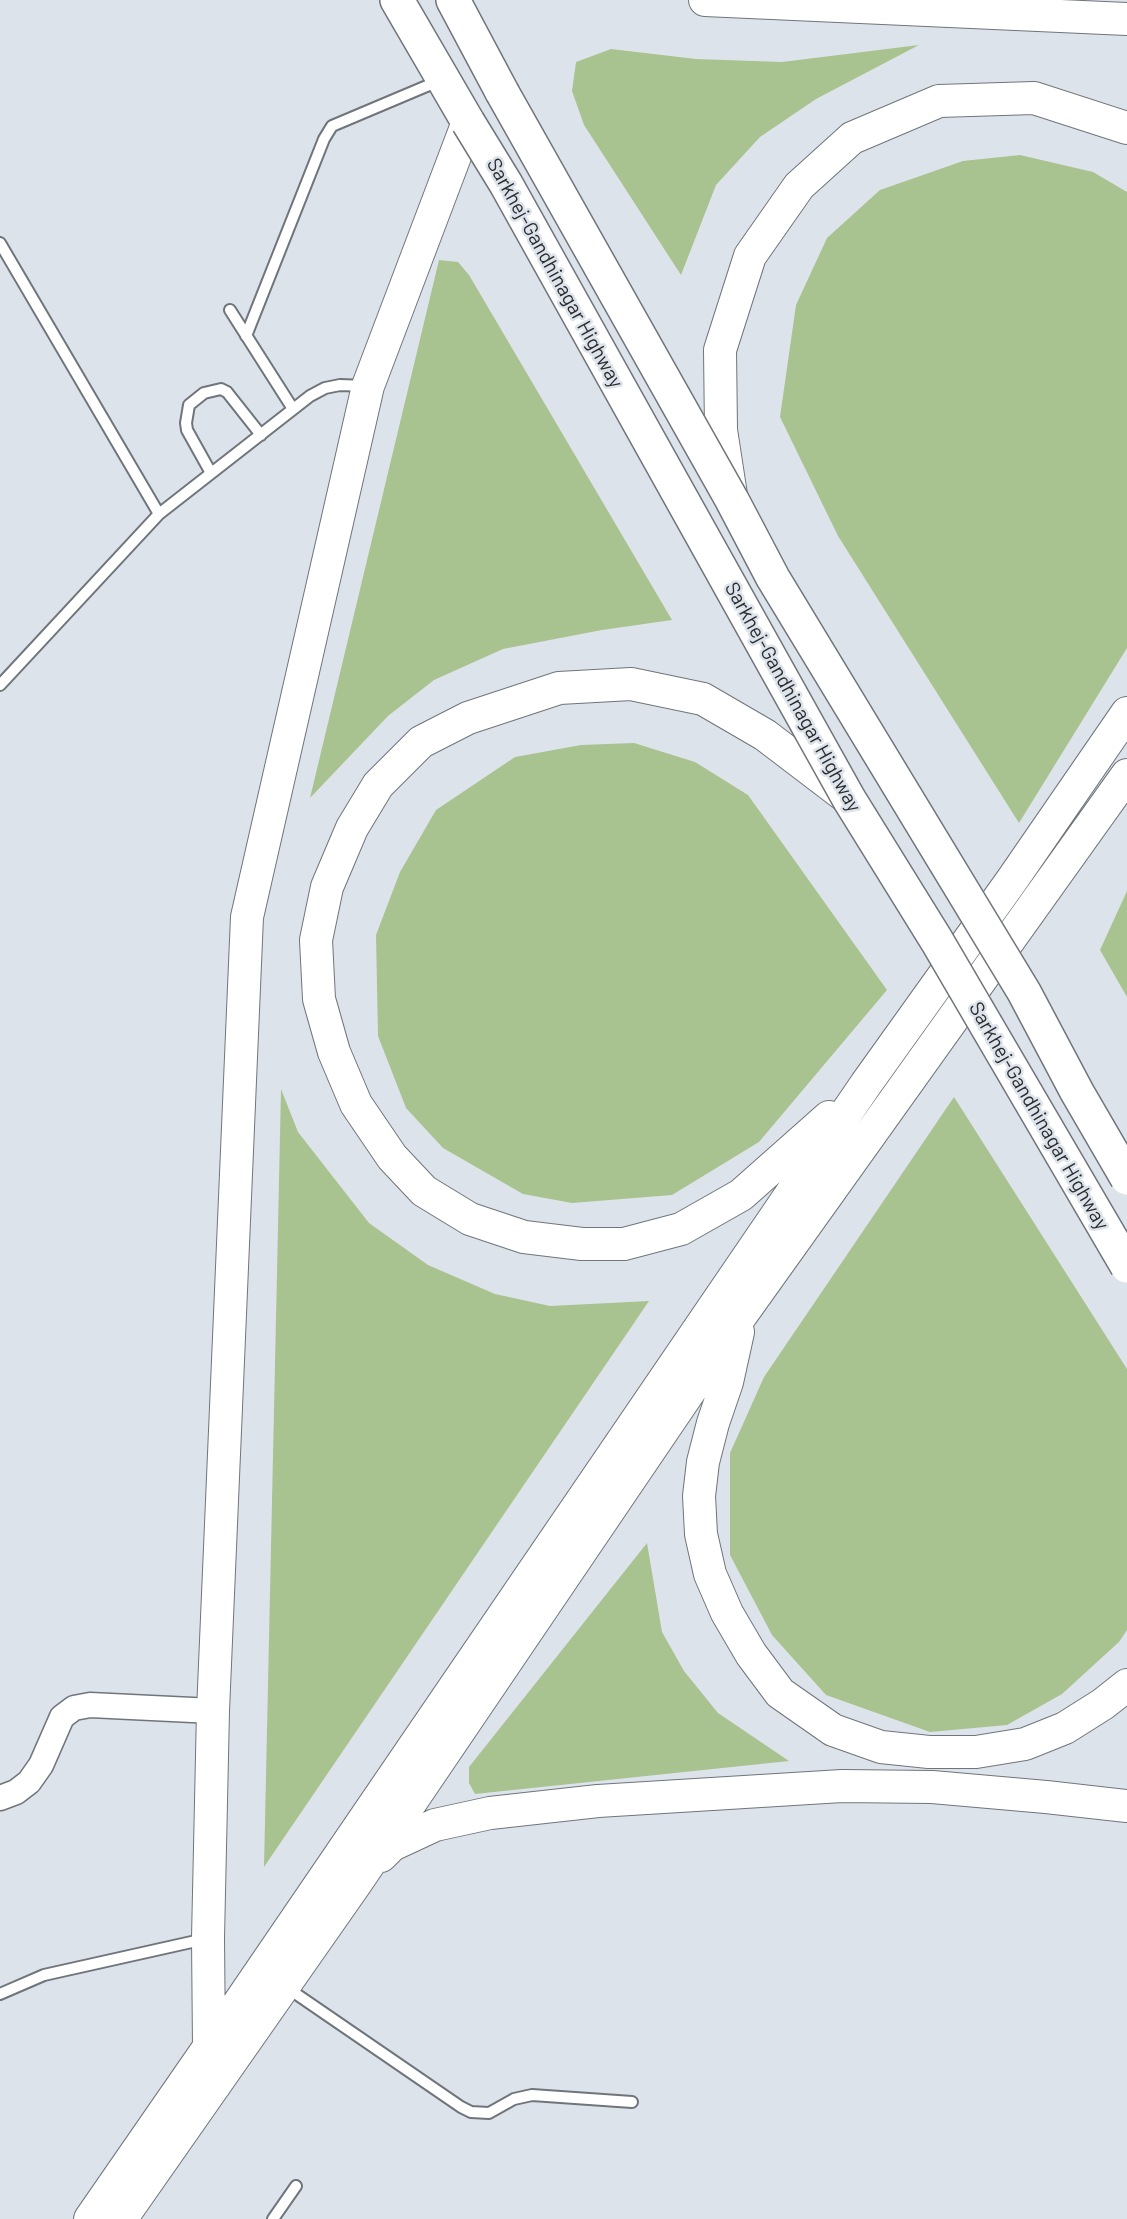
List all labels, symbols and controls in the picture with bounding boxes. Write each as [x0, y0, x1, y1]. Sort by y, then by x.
street label: Sarkhej-Gandhinagar Highway [482, 154, 628, 392]
street label: Sarkhej-Gandhinagar Highway [720, 578, 866, 816]
street label: Sarkhej-Gandhinagar Highway [964, 998, 1114, 1234]

